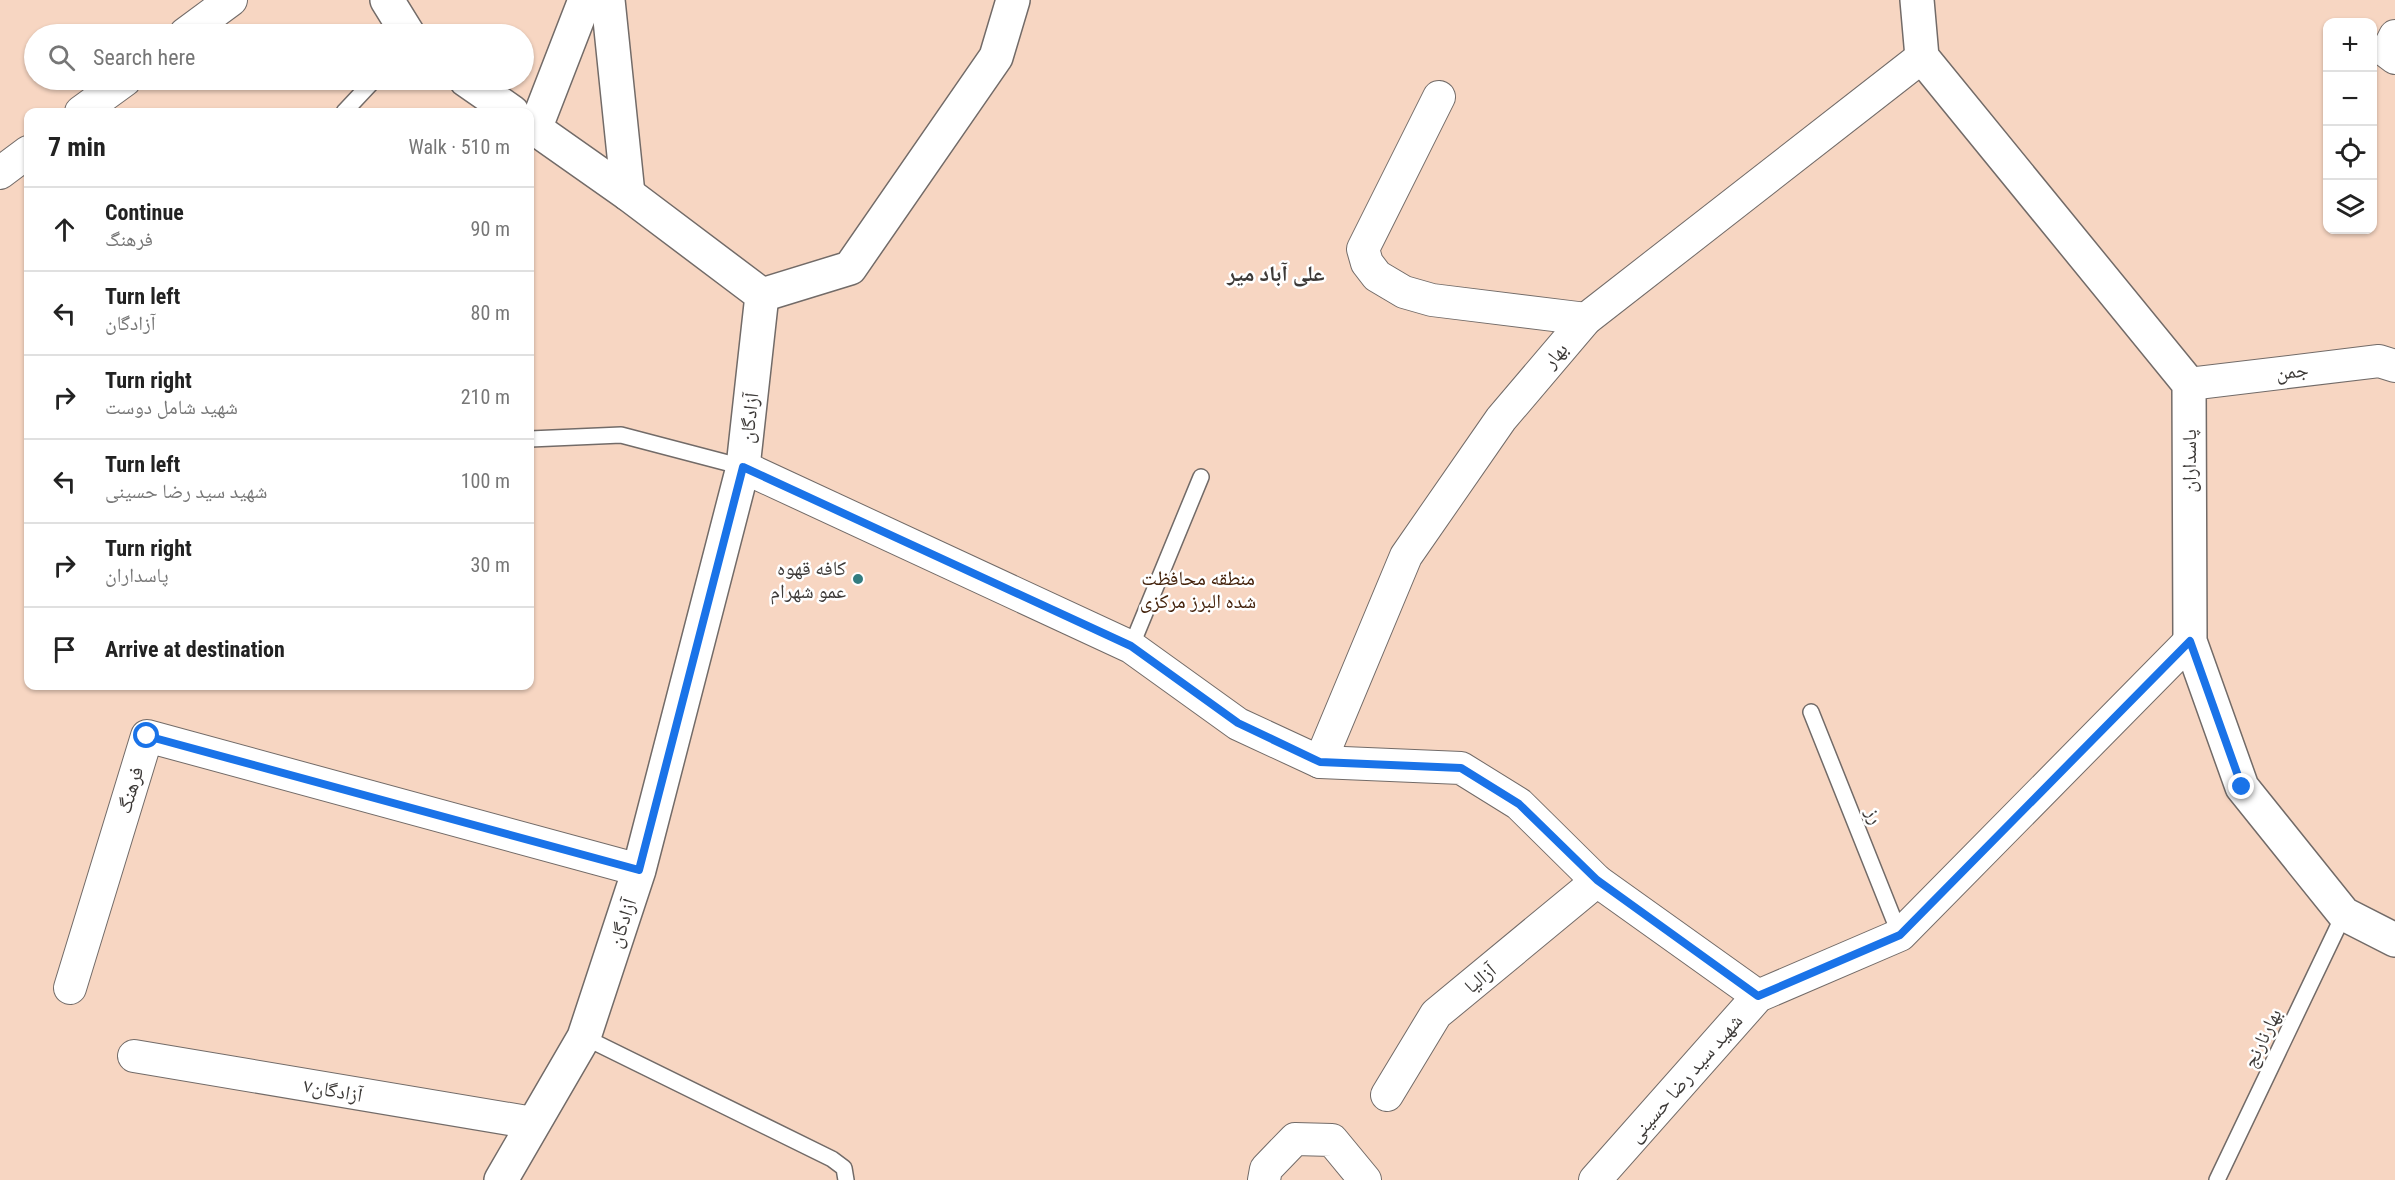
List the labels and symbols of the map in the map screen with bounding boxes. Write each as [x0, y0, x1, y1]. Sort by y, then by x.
district label: علی آباد میر [1226, 261, 1325, 287]
street label: بهار [1537, 337, 1573, 373]
street label: جمن [2274, 357, 2310, 385]
street label: آزادگان [734, 391, 764, 444]
street label: پاسداران [2177, 429, 2201, 493]
place label: کافه قهوه عمو شهرام [770, 556, 846, 605]
park label: منطقه محافظت شده البرز مرکزی [1140, 566, 1256, 613]
marker: کافه قهوه عمو شهرام [851, 572, 865, 586]
route start [133, 722, 159, 748]
street label: فرهنگ [112, 764, 148, 816]
route end [2228, 773, 2254, 799]
street label: رز [1861, 803, 1889, 828]
street label: آزادگان [603, 894, 642, 951]
street label: آزالیا [1459, 957, 1501, 998]
street label: بهارنارنج [2237, 1004, 2287, 1072]
street label: شهید سید رضا حسینی [1623, 1009, 1747, 1147]
street label: آزادگان۷ [302, 1073, 365, 1107]

